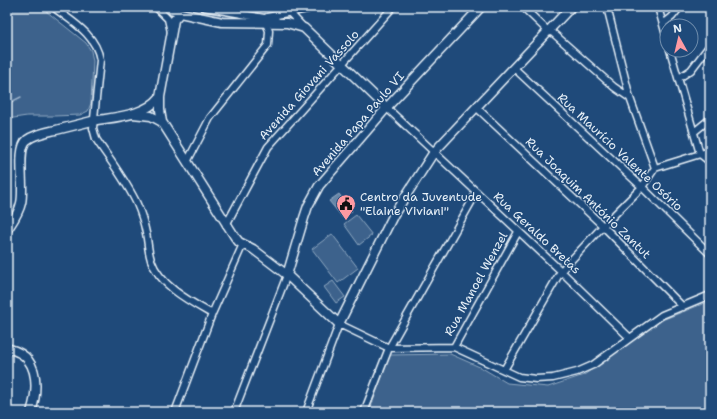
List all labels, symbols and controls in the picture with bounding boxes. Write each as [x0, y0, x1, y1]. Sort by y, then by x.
north arrow [659, 18, 699, 58]
text: N [672, 21, 683, 37]
street label: Avenida Giovani Vassolo [255, 27, 363, 143]
street label: Avenida Papa Paulo VI [308, 68, 408, 180]
street label: Rua Maurício Valente Osório [554, 90, 686, 214]
street label: Rua Joaquim António Zantut [522, 134, 654, 262]
street label: Rua Geraldo Bretas [490, 188, 584, 278]
place label: Centro da Juventude "Elaine Viviani" [360, 189, 482, 219]
public building icon: Centro da Juventude "Elaine Viviani" [335, 193, 357, 221]
street label: Rua Manoel Wenzel [441, 229, 511, 339]

